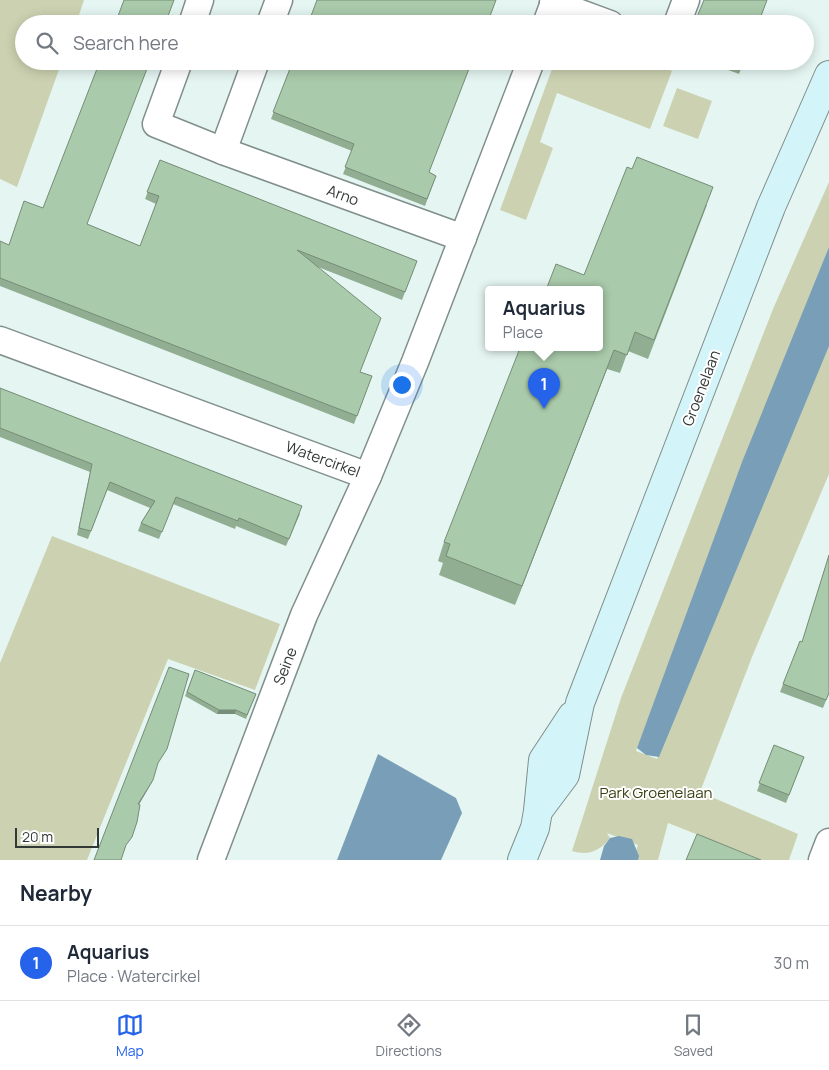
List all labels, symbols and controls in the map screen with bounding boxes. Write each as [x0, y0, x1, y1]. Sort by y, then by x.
search box [15, 15, 814, 70]
icon: search [33, 29, 61, 57]
text: Search here [73, 30, 179, 56]
street label: Arno [324, 180, 362, 210]
popup [485, 286, 603, 351]
text: Aquarius [503, 295, 585, 321]
text: Place [503, 321, 543, 343]
street label: Groenelaan [677, 347, 725, 429]
pin: 1 [528, 368, 560, 409]
your location [389, 372, 415, 398]
street label: Watercirkel [283, 436, 363, 482]
street label: Seine [268, 644, 302, 688]
park label: Park Groenelaan [600, 782, 713, 803]
scale bar [15, 825, 99, 848]
text: 20 m [22, 827, 53, 846]
text: Nearby [20, 879, 92, 907]
text: Aquarius [67, 939, 149, 965]
text: 1 [32, 952, 40, 974]
text: 30 m [774, 952, 809, 974]
text: Place · Watercirkel [67, 965, 200, 987]
tab: Map [116, 1011, 144, 1060]
tab: Directions [376, 1011, 442, 1060]
tab: Saved [674, 1011, 713, 1060]

